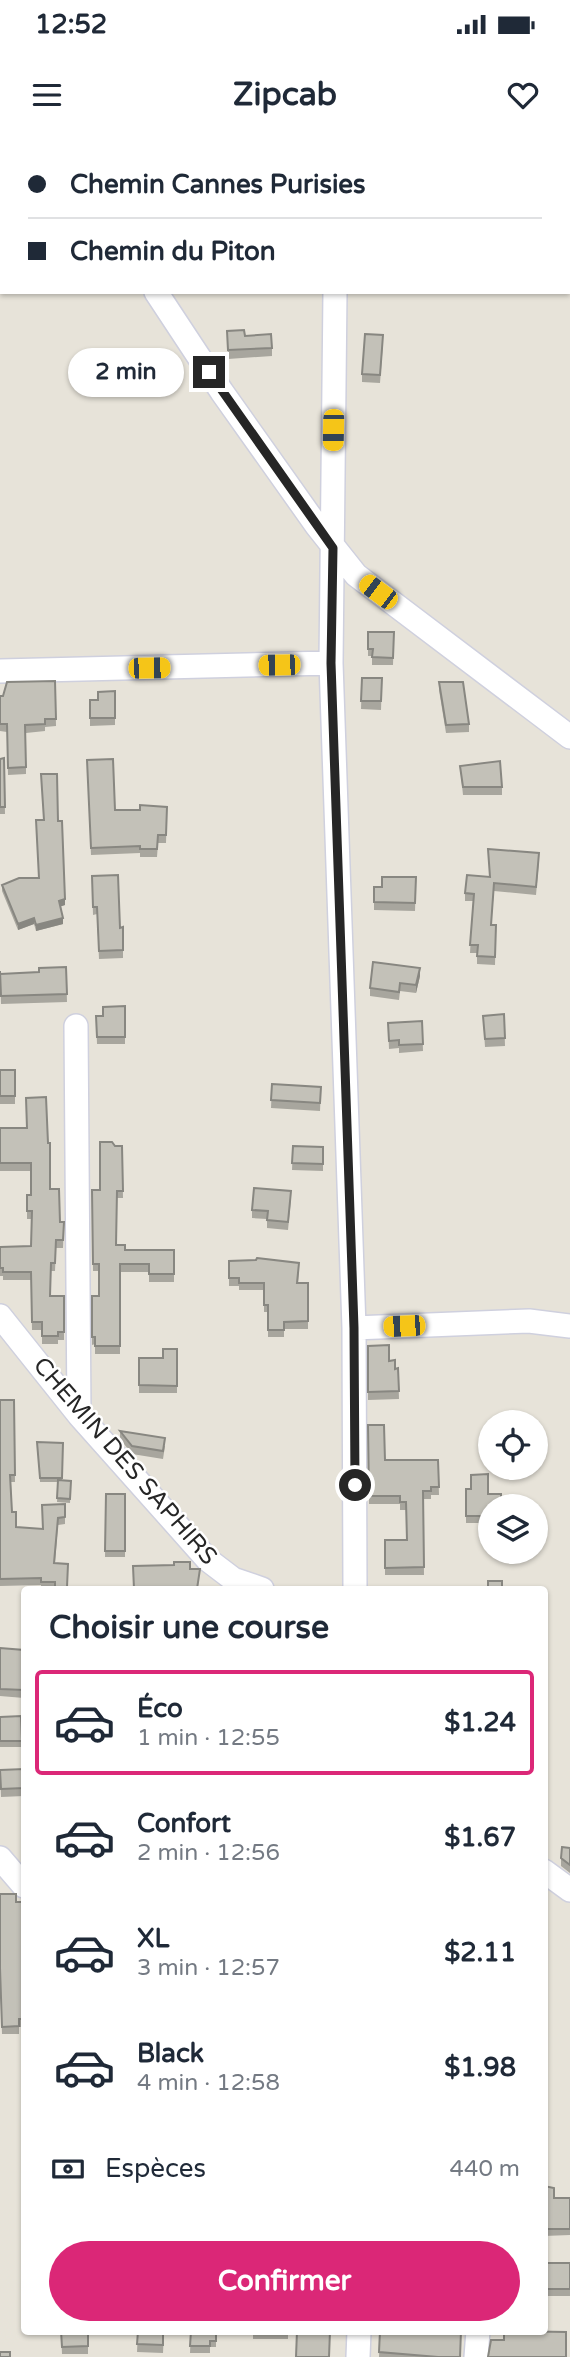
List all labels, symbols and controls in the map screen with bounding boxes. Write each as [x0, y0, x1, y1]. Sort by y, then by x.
text: 12:52 [35, 9, 107, 40]
icon: menu [28, 76, 66, 114]
text: Zipcab [233, 76, 337, 114]
icon: heart [504, 76, 542, 114]
text: Chemin Cannes Purisies [70, 169, 366, 200]
text: Chemin du Piton [70, 236, 276, 267]
callout: 2 min [69, 348, 184, 396]
route end [193, 356, 225, 388]
text: 2 min [95, 358, 157, 386]
car [323, 409, 344, 451]
car [355, 571, 402, 613]
car [258, 654, 301, 676]
car [128, 657, 171, 679]
car [383, 1315, 426, 1337]
street label: CHEMIN DES SAPHIRS [27, 1351, 223, 1571]
map controls [478, 1410, 548, 1564]
button: locate [478, 1410, 548, 1480]
route start [339, 1469, 371, 1501]
button: layers [478, 1494, 548, 1564]
text: Choisir une course [49, 1609, 329, 1647]
icon: car [53, 1691, 116, 1754]
text: Éco [137, 1693, 183, 1724]
text: $1.24 [444, 1707, 516, 1738]
text: 1 min · 12:55 [137, 1724, 280, 1752]
icon: car [53, 1806, 116, 1869]
text: Confort [137, 1808, 231, 1839]
text: $1.67 [444, 1822, 516, 1853]
text: 2 min · 12:56 [137, 1839, 280, 1867]
icon: car [53, 1921, 116, 1984]
text: XL [137, 1923, 169, 1954]
text: $2.11 [444, 1937, 516, 1968]
text: 3 min · 12:57 [137, 1954, 280, 1982]
icon: car [53, 2036, 116, 2099]
text: Black [137, 2038, 204, 2069]
text: $1.98 [444, 2052, 516, 2083]
text: 4 min · 12:58 [137, 2069, 280, 2097]
icon: cash [49, 2150, 87, 2188]
text: Espèces [105, 2153, 206, 2184]
text: 440 m [450, 2155, 520, 2183]
button: Confirmer [49, 2241, 520, 2321]

